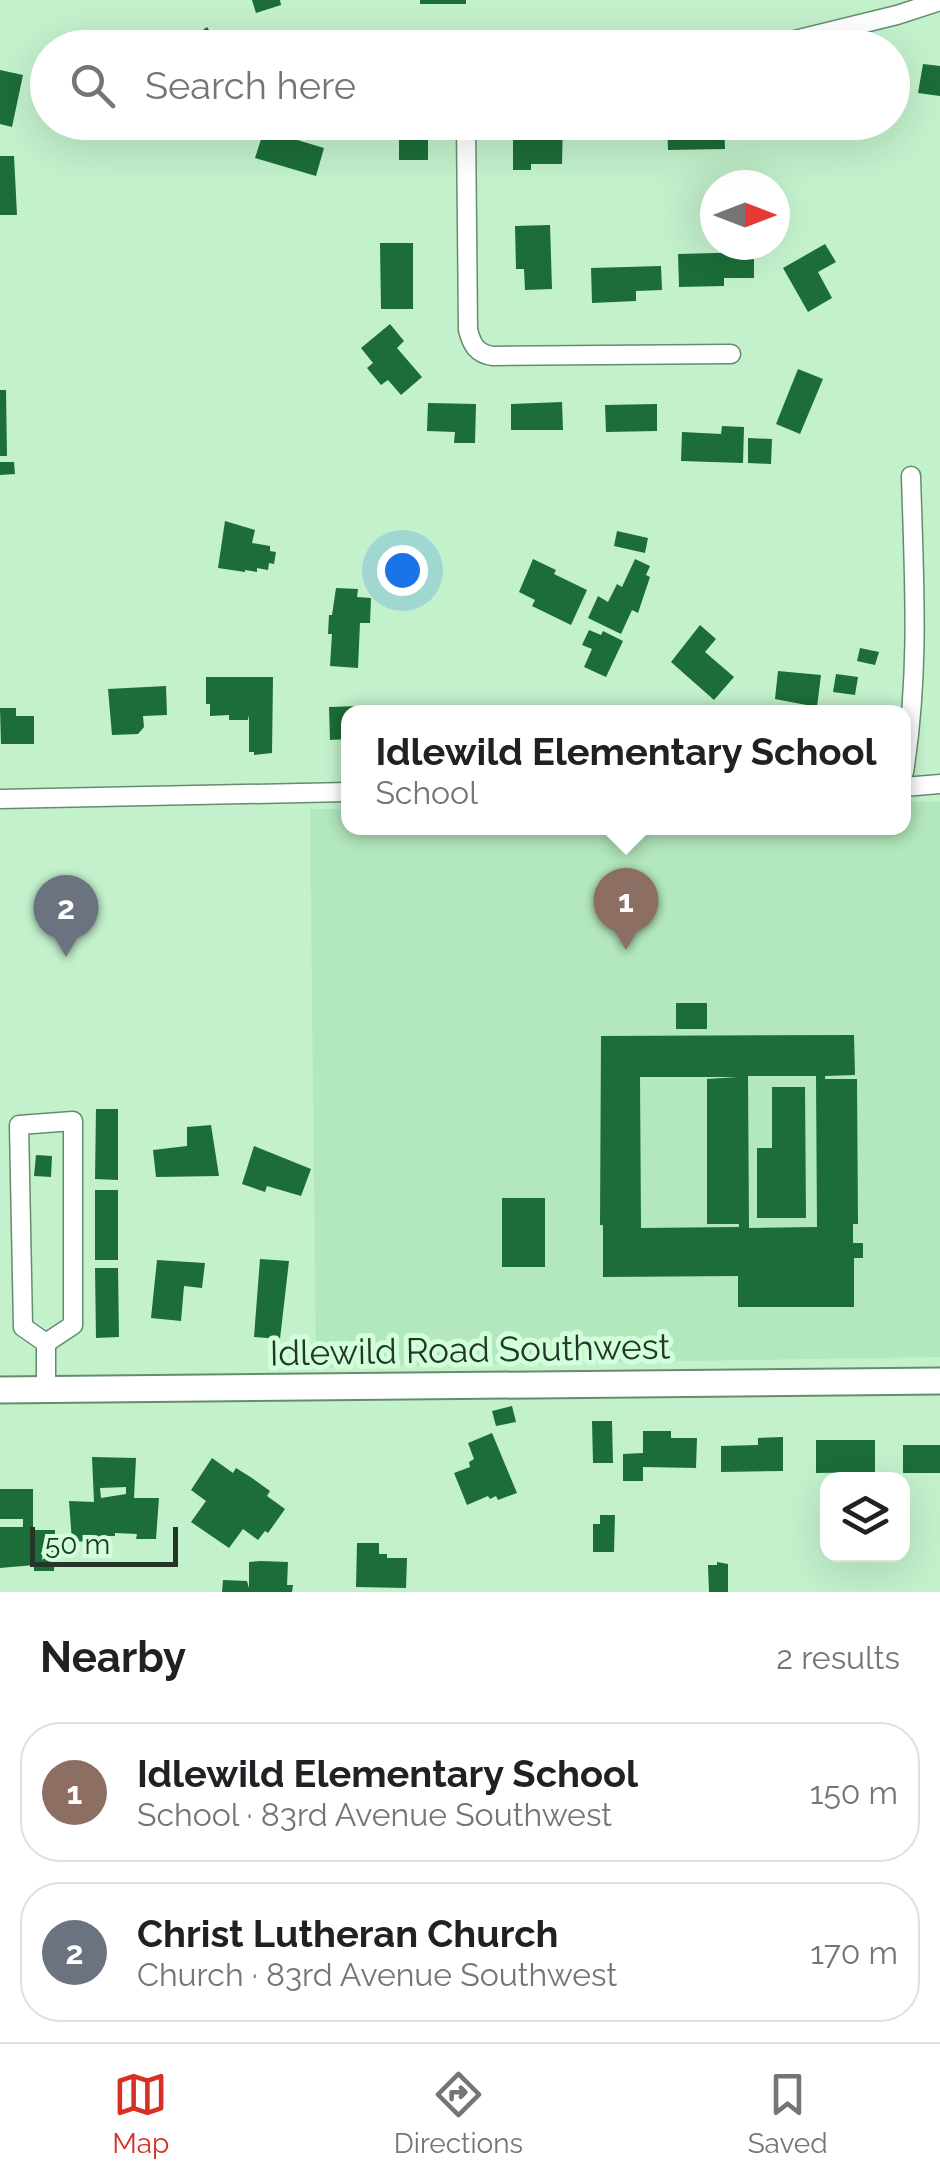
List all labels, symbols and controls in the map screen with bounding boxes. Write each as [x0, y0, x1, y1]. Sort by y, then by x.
search box [30, 30, 910, 140]
icon: search [65, 58, 120, 113]
text: Search here [145, 63, 356, 108]
north arrow [700, 170, 790, 260]
your location [377, 545, 428, 596]
popup [341, 705, 911, 835]
text: Idlewild Elementary School [375, 729, 877, 774]
text: School [375, 774, 478, 811]
pin: 1 [594, 868, 658, 950]
pin: 2 [34, 874, 98, 957]
street label: Idlewild Road Southwest [269, 1326, 671, 1373]
map controls [820, 1472, 910, 1562]
button: layers [820, 1472, 910, 1562]
scale bar [30, 1522, 178, 1566]
text: 50 m [45, 1528, 110, 1561]
text: Nearby [40, 1633, 186, 1682]
text: 2 results [776, 1639, 900, 1676]
text: Idlewild Elementary School [137, 1751, 638, 1796]
text: 1 [67, 1774, 82, 1811]
text: 150 m [810, 1774, 898, 1811]
text: School · 83rd Avenue Southwest [137, 1796, 612, 1833]
text: Christ Lutheran Church [137, 1911, 559, 1956]
text: 2 [65, 1934, 84, 1971]
text: 170 m [810, 1934, 898, 1971]
text: Church · 83rd Avenue Southwest [137, 1956, 617, 1993]
tab: Map [112, 2067, 169, 2160]
tab: Directions [394, 2067, 523, 2160]
tab: Saved [748, 2067, 828, 2160]

